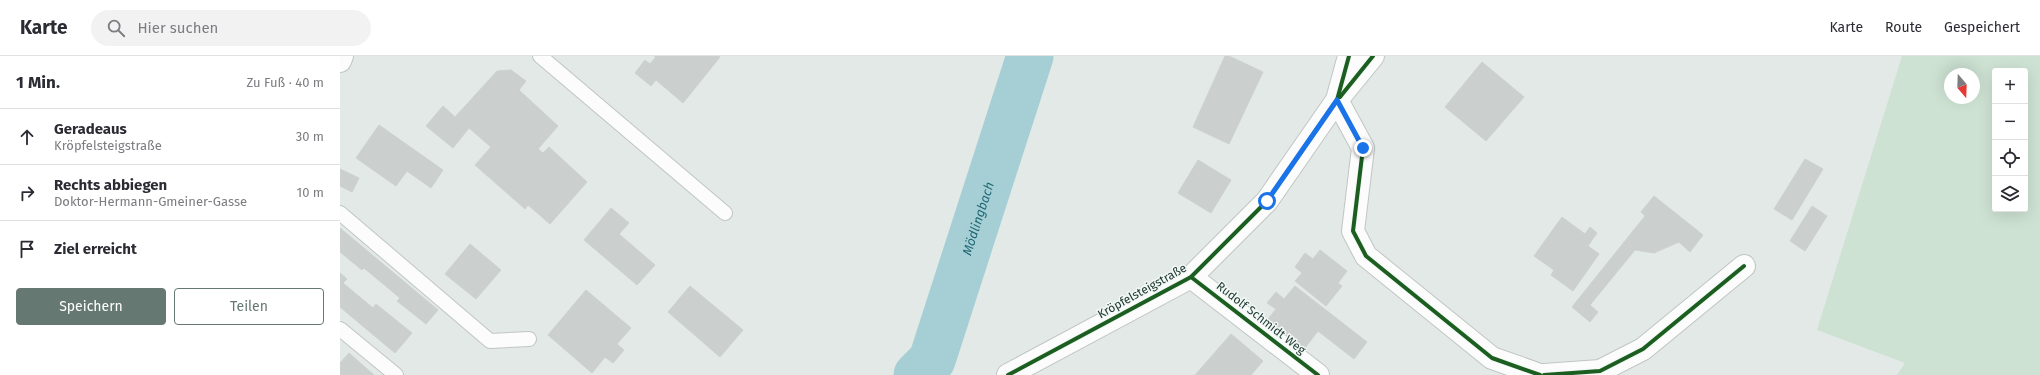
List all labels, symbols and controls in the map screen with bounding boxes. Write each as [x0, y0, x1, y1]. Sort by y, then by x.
search box [91, 10, 371, 46]
text: Karte [20, 16, 67, 39]
icon: search [105, 17, 127, 39]
text: Hier suchen [137, 19, 218, 37]
text: Karte [1829, 19, 1863, 36]
text: Route [1885, 19, 1922, 36]
text: Gespeichert [1944, 19, 2020, 36]
north arrow [1944, 68, 1980, 104]
map controls [1992, 68, 2028, 212]
button: + [1992, 68, 2028, 104]
text: 1 Min. [16, 72, 60, 93]
text: Zu Fuß · 40 m [247, 75, 324, 90]
button: − [1992, 104, 2028, 140]
text: Geradeaus [54, 120, 127, 138]
icon: ahead [16, 126, 38, 148]
text: 30 m [296, 129, 324, 144]
text: Kröpfelsteigstraße [54, 138, 162, 153]
route end [1354, 139, 1372, 157]
button: locate [1992, 140, 2028, 176]
text: Rechts abbiegen [54, 176, 167, 194]
button: layers [1992, 176, 2028, 212]
water label: Mödlingbach [959, 180, 997, 257]
icon: right [16, 182, 38, 204]
text: 10 m [297, 185, 324, 200]
route start [1258, 192, 1276, 210]
text: Doktor-Hermann-Gmeiner-Gasse [54, 194, 247, 209]
icon: arrive [16, 238, 38, 260]
text: Ziel erreicht [54, 240, 137, 258]
street label: Kröpfelsteigstraße [1095, 261, 1189, 321]
street label: Rudolf Schmidt Weg [1214, 279, 1309, 358]
button: Speichern [16, 288, 166, 325]
button: Teilen [174, 288, 324, 325]

